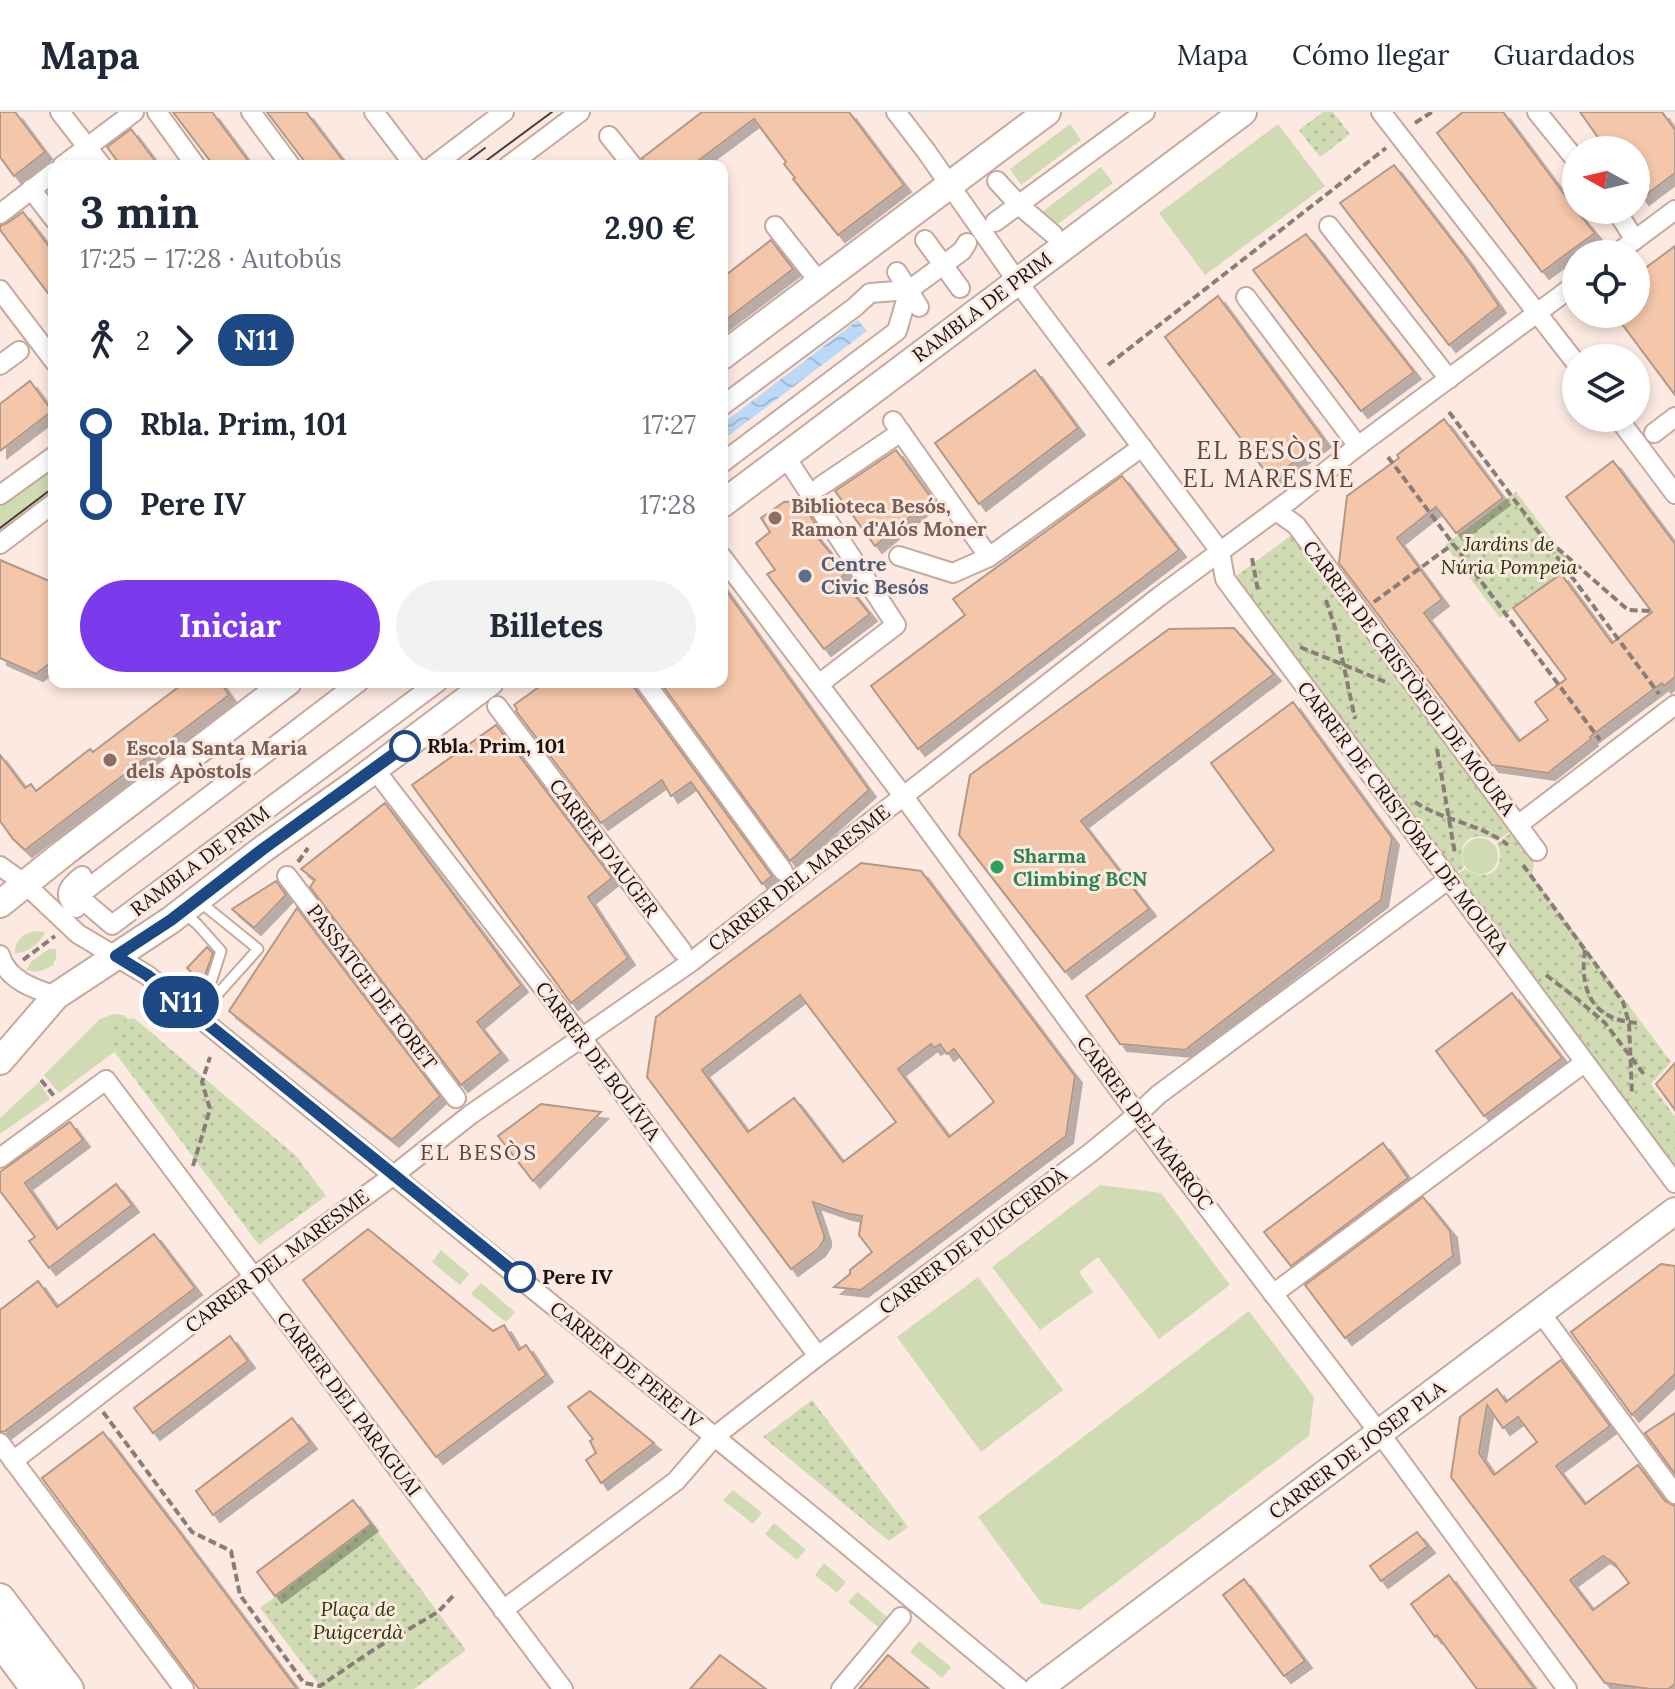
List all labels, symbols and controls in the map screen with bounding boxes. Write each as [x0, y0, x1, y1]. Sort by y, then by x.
text: Mapa [40, 31, 139, 79]
text: Mapa [1177, 37, 1248, 73]
text: Cómo llegar [1292, 37, 1449, 73]
text: Guardados [1493, 37, 1635, 73]
north arrow [1562, 136, 1650, 224]
map controls [1562, 136, 1650, 432]
text: 3 min [80, 184, 199, 240]
text: 2.90 € [605, 209, 696, 247]
button: locate [1562, 240, 1650, 328]
text: 17:25 – 17:28 · Autobús [80, 242, 342, 275]
street label: RAMBLA DE PRIM [907, 246, 1056, 367]
icon: walk [80, 318, 124, 362]
icon: forward [162, 318, 206, 362]
text: N11 [234, 322, 278, 358]
text: 2 [136, 324, 150, 357]
button: layers [1562, 344, 1650, 432]
text: Rbla. Prim, 101 [140, 405, 347, 443]
text: 17:27 [642, 408, 696, 441]
district label: EL BESÒS I EL MARESME [1183, 435, 1355, 494]
text: Pere IV [140, 485, 246, 523]
text: 17:28 [639, 488, 696, 521]
place label: Biblioteca Besós, Ramon d'Alós Moner [791, 493, 987, 541]
marker: Biblioteca Besós, Ramon d'Alós Moner [766, 509, 784, 527]
park label: Jardins de Núria Pompeia [1441, 531, 1578, 579]
street label: CARRER DE CRISTÒFOL DE MOURA [1298, 535, 1521, 821]
place label: Centre Civic Besós [821, 551, 929, 599]
marker: Centre Civic Besós [796, 567, 814, 585]
button: Iniciar [80, 580, 380, 672]
button: Billetes [396, 580, 696, 672]
street label: CARRER DE CRISTÓBAL DE MOURA [1292, 676, 1515, 960]
marker: Rbla. Prim, 101 [390, 731, 420, 761]
place label: Rbla. Prim, 101 [427, 733, 565, 758]
place label: Escola Santa Maria dels Apòstols [126, 735, 308, 783]
marker: Escola Santa Maria dels Apòstols [101, 751, 119, 769]
street label: CARRER D'AUGER [544, 774, 665, 922]
street label: CARRER DEL MARESME [703, 799, 895, 956]
street label: RAMBLA DE PRIM [125, 800, 274, 921]
place label: Sharma Climbing BCN [1013, 843, 1148, 891]
marker: Sharma Climbing BCN [988, 858, 1006, 876]
street label: PASSATGE DE FORET [302, 899, 443, 1075]
line badge: N11 [135, 976, 227, 1028]
street label: CARRER DE BOLÍVIA [530, 976, 667, 1146]
text: N11 [159, 984, 203, 1020]
street label: CARRER DEL MARROC [1072, 1031, 1219, 1215]
district label: EL BESÒS [420, 1138, 538, 1166]
street label: CARRER DE PUIGCERDÀ [874, 1161, 1072, 1319]
street label: CARRER DEL MARESME [180, 1183, 374, 1338]
marker: Pere IV [505, 1262, 535, 1292]
place label: Pere IV [542, 1264, 613, 1289]
street label: CARRER DE PERE IV [545, 1296, 708, 1434]
street label: CARRER DEL PARAGUAI [272, 1307, 427, 1501]
street label: CARRER DE JOSEP PLA [1263, 1375, 1450, 1524]
park label: Plaça de Puigcerdà [313, 1596, 403, 1644]

